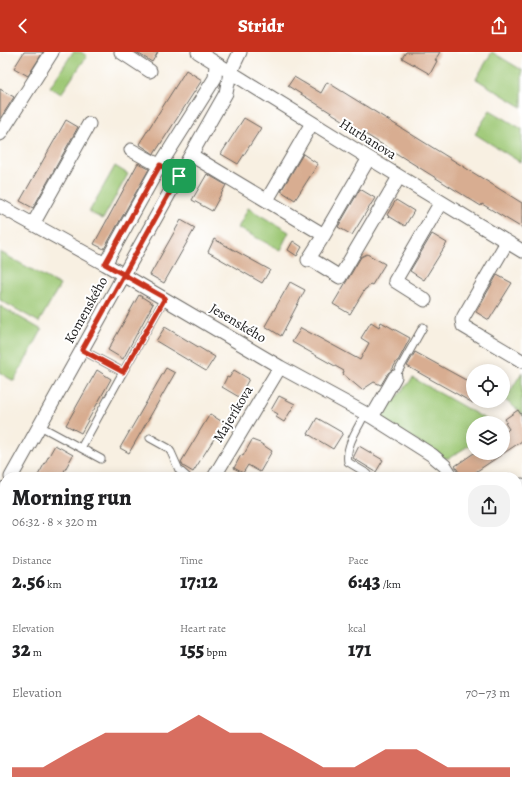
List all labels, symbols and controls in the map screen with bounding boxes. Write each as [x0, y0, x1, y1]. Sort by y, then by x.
text: Stridr [238, 14, 284, 38]
icon: back [12, 15, 34, 37]
icon: share [488, 15, 510, 37]
street label: Hurbanova [336, 114, 401, 164]
pin [162, 159, 196, 193]
icon: arrive [168, 165, 190, 187]
street label: Komenského [60, 273, 112, 347]
street label: Jesenského [206, 299, 270, 347]
map controls [466, 364, 510, 460]
button: locate [466, 364, 510, 408]
street label: Majeríkova [209, 382, 258, 446]
button: layers [466, 416, 510, 460]
text: Morning run [12, 483, 132, 513]
button: share [468, 485, 510, 527]
text: 06:32 · 8 × 320 m [12, 513, 97, 530]
text: Distance [12, 553, 51, 568]
text: Time [180, 553, 203, 568]
text: Pace [348, 553, 368, 568]
text: 2.56 [12, 568, 45, 595]
text: 17:12 [180, 568, 218, 595]
text: 6:43 [348, 568, 381, 595]
text: km [45, 577, 62, 592]
text: /km [381, 577, 401, 592]
text: Elevation [12, 621, 54, 636]
text: Heart rate [180, 621, 226, 636]
text: kcal [348, 621, 366, 636]
text: 32 [12, 636, 31, 663]
text: 155 [180, 636, 204, 663]
text: 171 [348, 636, 371, 663]
text: m [31, 645, 42, 660]
text: bpm [204, 645, 227, 660]
text: Elevation [12, 684, 62, 701]
text: 70–73 m [465, 684, 510, 701]

